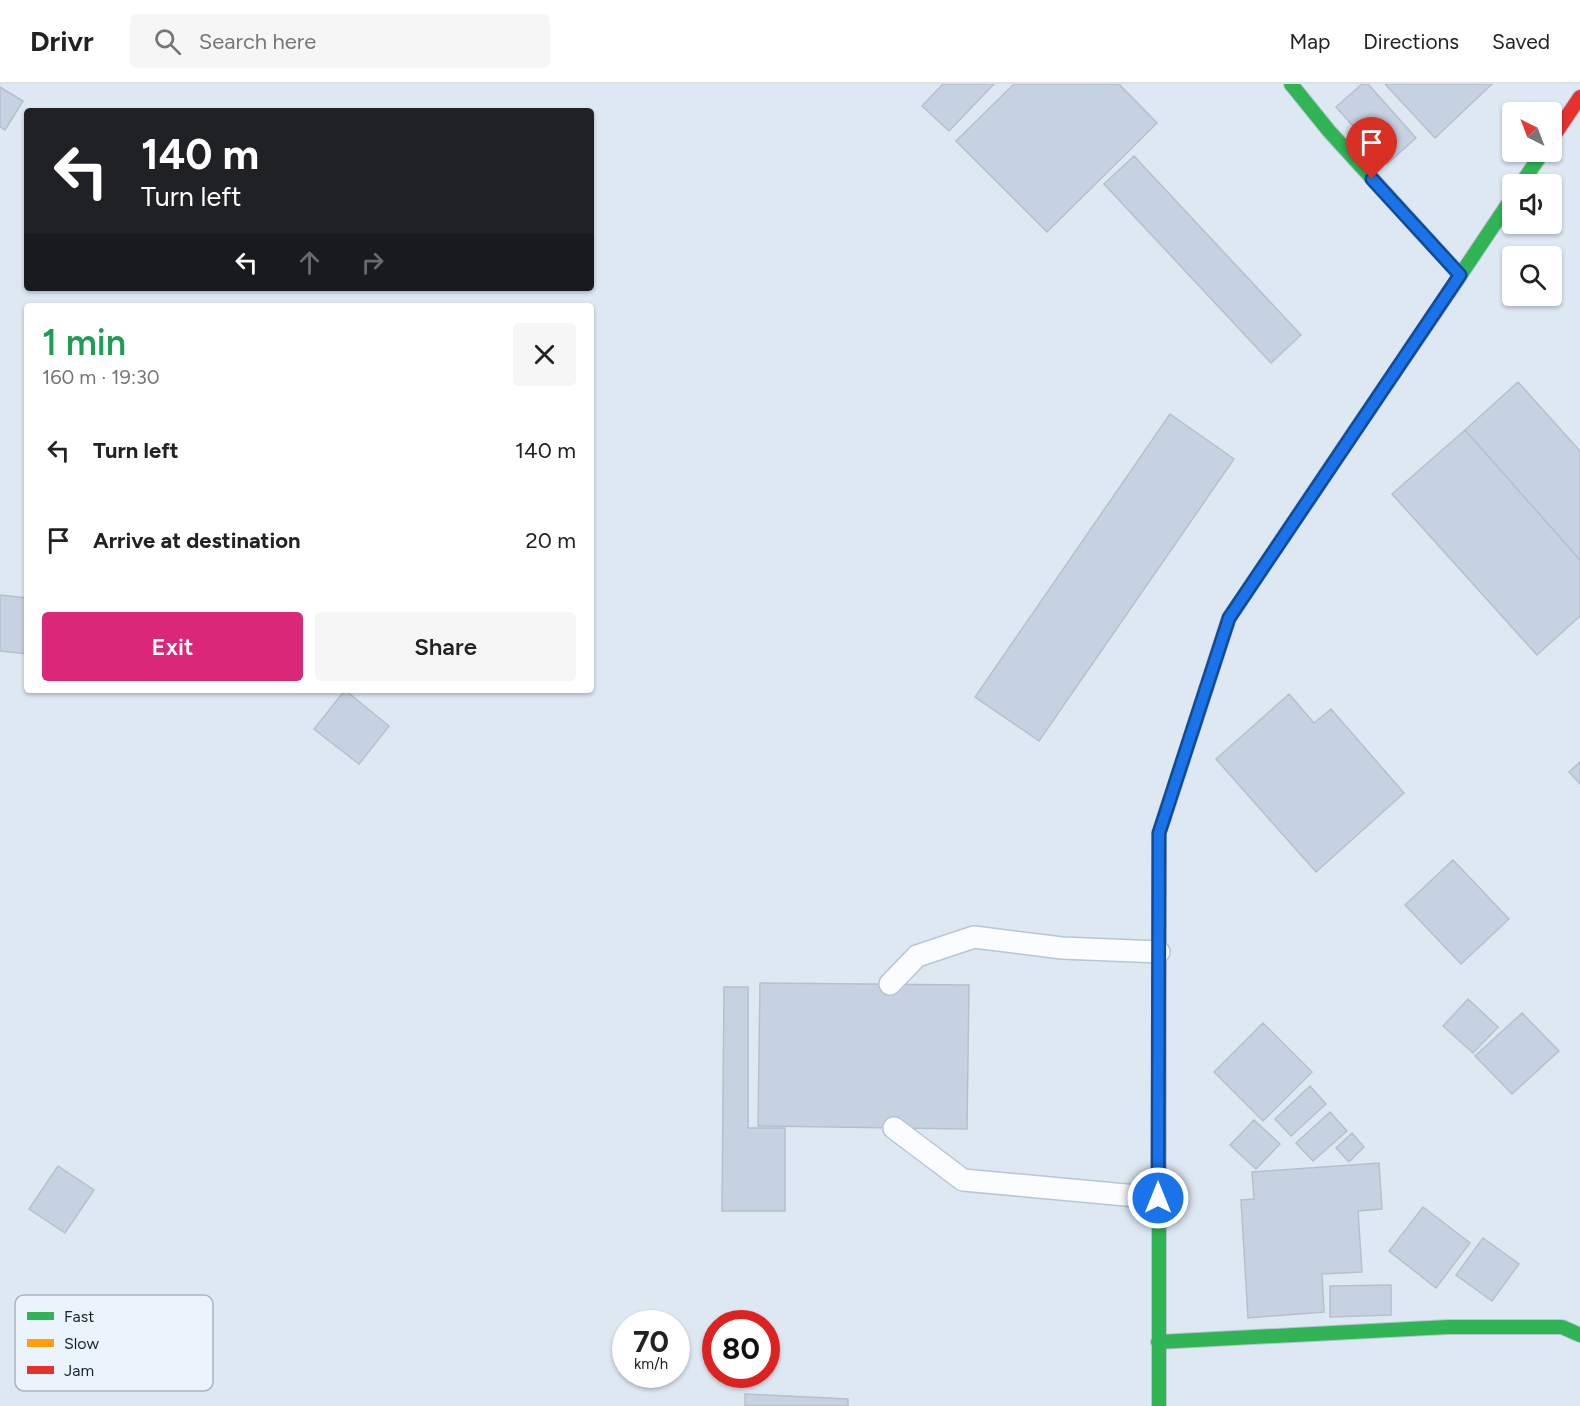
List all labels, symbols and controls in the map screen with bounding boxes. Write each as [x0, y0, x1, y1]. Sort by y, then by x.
search box [130, 14, 550, 68]
text: Drivr [30, 24, 94, 58]
icon: search [151, 25, 184, 58]
text: Search here [199, 28, 316, 55]
text: Map [1289, 29, 1330, 54]
text: Directions [1363, 29, 1459, 54]
text: Saved [1492, 29, 1550, 54]
north arrow [1502, 102, 1562, 162]
map controls [1502, 102, 1562, 306]
pin [1346, 117, 1397, 179]
icon: arrive [1355, 126, 1388, 159]
text: 140 m [141, 129, 259, 180]
icon: left [42, 132, 120, 210]
button: sound [1502, 174, 1562, 234]
text: Turn left [141, 180, 241, 213]
icon: left [230, 246, 263, 279]
icon: ahead [293, 246, 326, 279]
icon: right [356, 246, 389, 279]
button: search [1502, 246, 1562, 306]
text: 1 min [42, 321, 126, 364]
button: close [513, 323, 576, 386]
text: 160 m · 19:30 [42, 365, 160, 389]
icon: left [42, 434, 75, 467]
text: Turn left [93, 437, 179, 464]
text: 140 m [515, 437, 576, 464]
icon: arrive [42, 524, 75, 557]
text: Arrive at destination [93, 527, 301, 554]
text: 20 m [525, 527, 576, 554]
button: Exit [42, 612, 303, 681]
button: Share [315, 612, 576, 681]
position arrow [1126, 1166, 1190, 1230]
legend [15, 1295, 213, 1391]
text: Fast [64, 1307, 94, 1326]
speed limit sign: 80 [702, 1310, 780, 1388]
text: 70 [633, 1323, 669, 1360]
text: Slow [64, 1334, 99, 1353]
text: km/h [634, 1355, 668, 1373]
text: Jam [64, 1361, 94, 1380]

